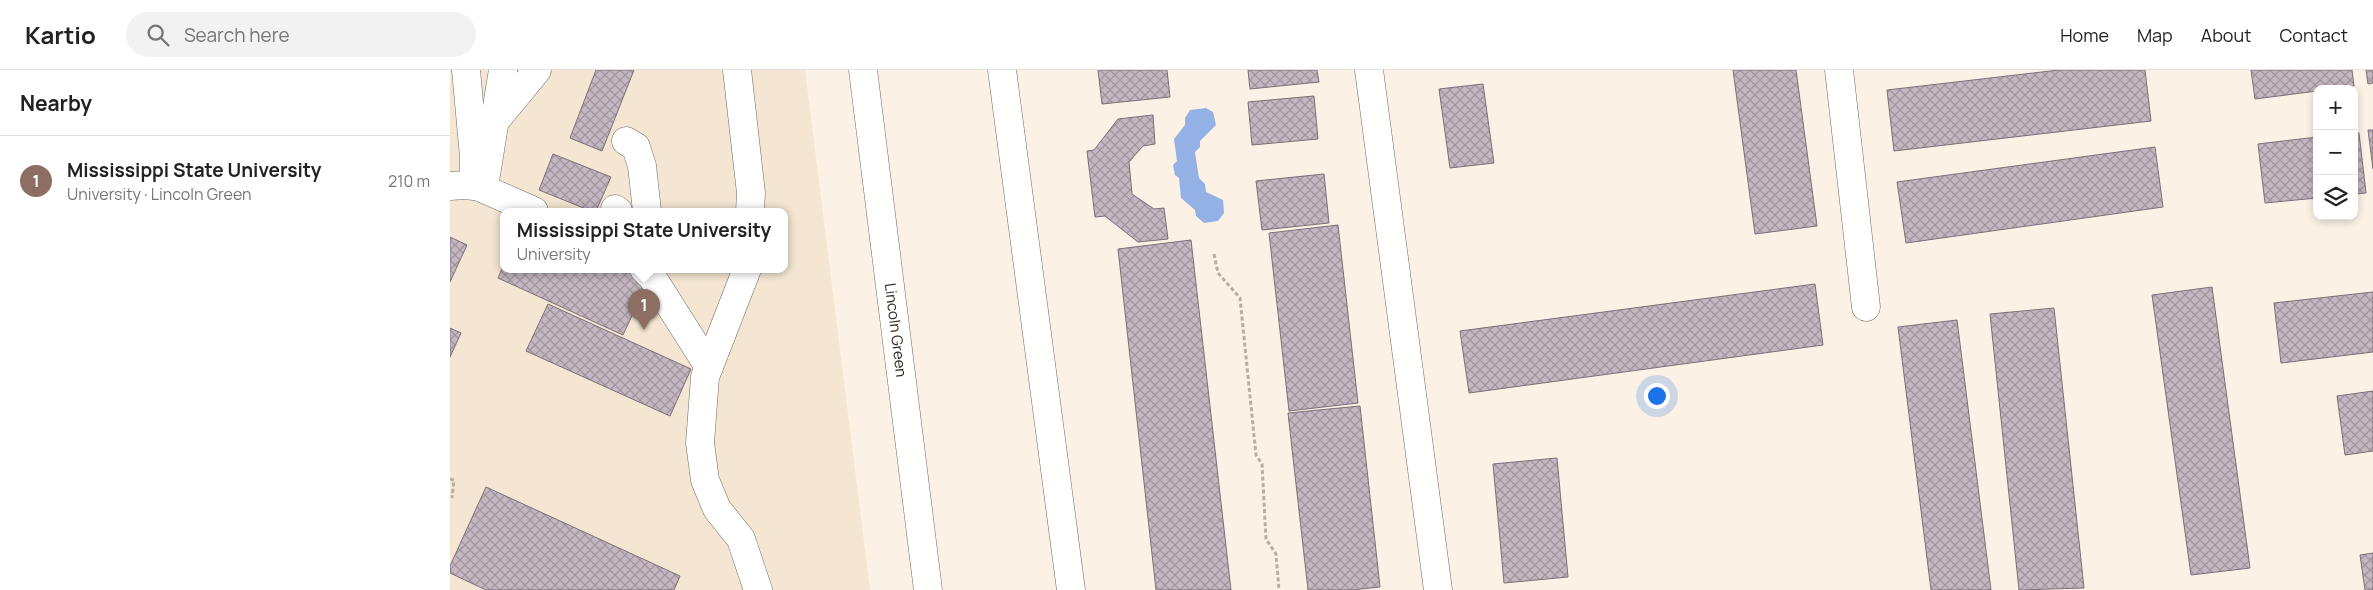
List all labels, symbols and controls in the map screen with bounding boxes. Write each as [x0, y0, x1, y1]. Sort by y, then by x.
search box [126, 12, 476, 57]
text: Kartio [25, 18, 96, 51]
icon: search [144, 21, 172, 49]
text: Search here [184, 22, 290, 48]
text: Home [2060, 23, 2109, 47]
text: Map [2137, 23, 2173, 47]
text: About [2201, 23, 2251, 47]
text: Contact [2279, 23, 2348, 47]
map controls [2313, 85, 2358, 220]
button: + [2313, 85, 2358, 130]
text: Nearby [20, 89, 92, 117]
button: − [2313, 130, 2358, 175]
text: Mississippi State University [67, 157, 321, 183]
text: 1 [32, 170, 40, 192]
text: 210 m [388, 170, 430, 192]
button: layers [2313, 175, 2358, 220]
text: University · Lincoln Green [67, 183, 252, 205]
popup [500, 208, 788, 273]
text: Mississippi State University [517, 217, 771, 243]
text: University [517, 243, 591, 265]
street label: Lincoln Green [880, 282, 912, 378]
pin: 1 [628, 289, 660, 330]
your location [1644, 383, 1670, 409]

